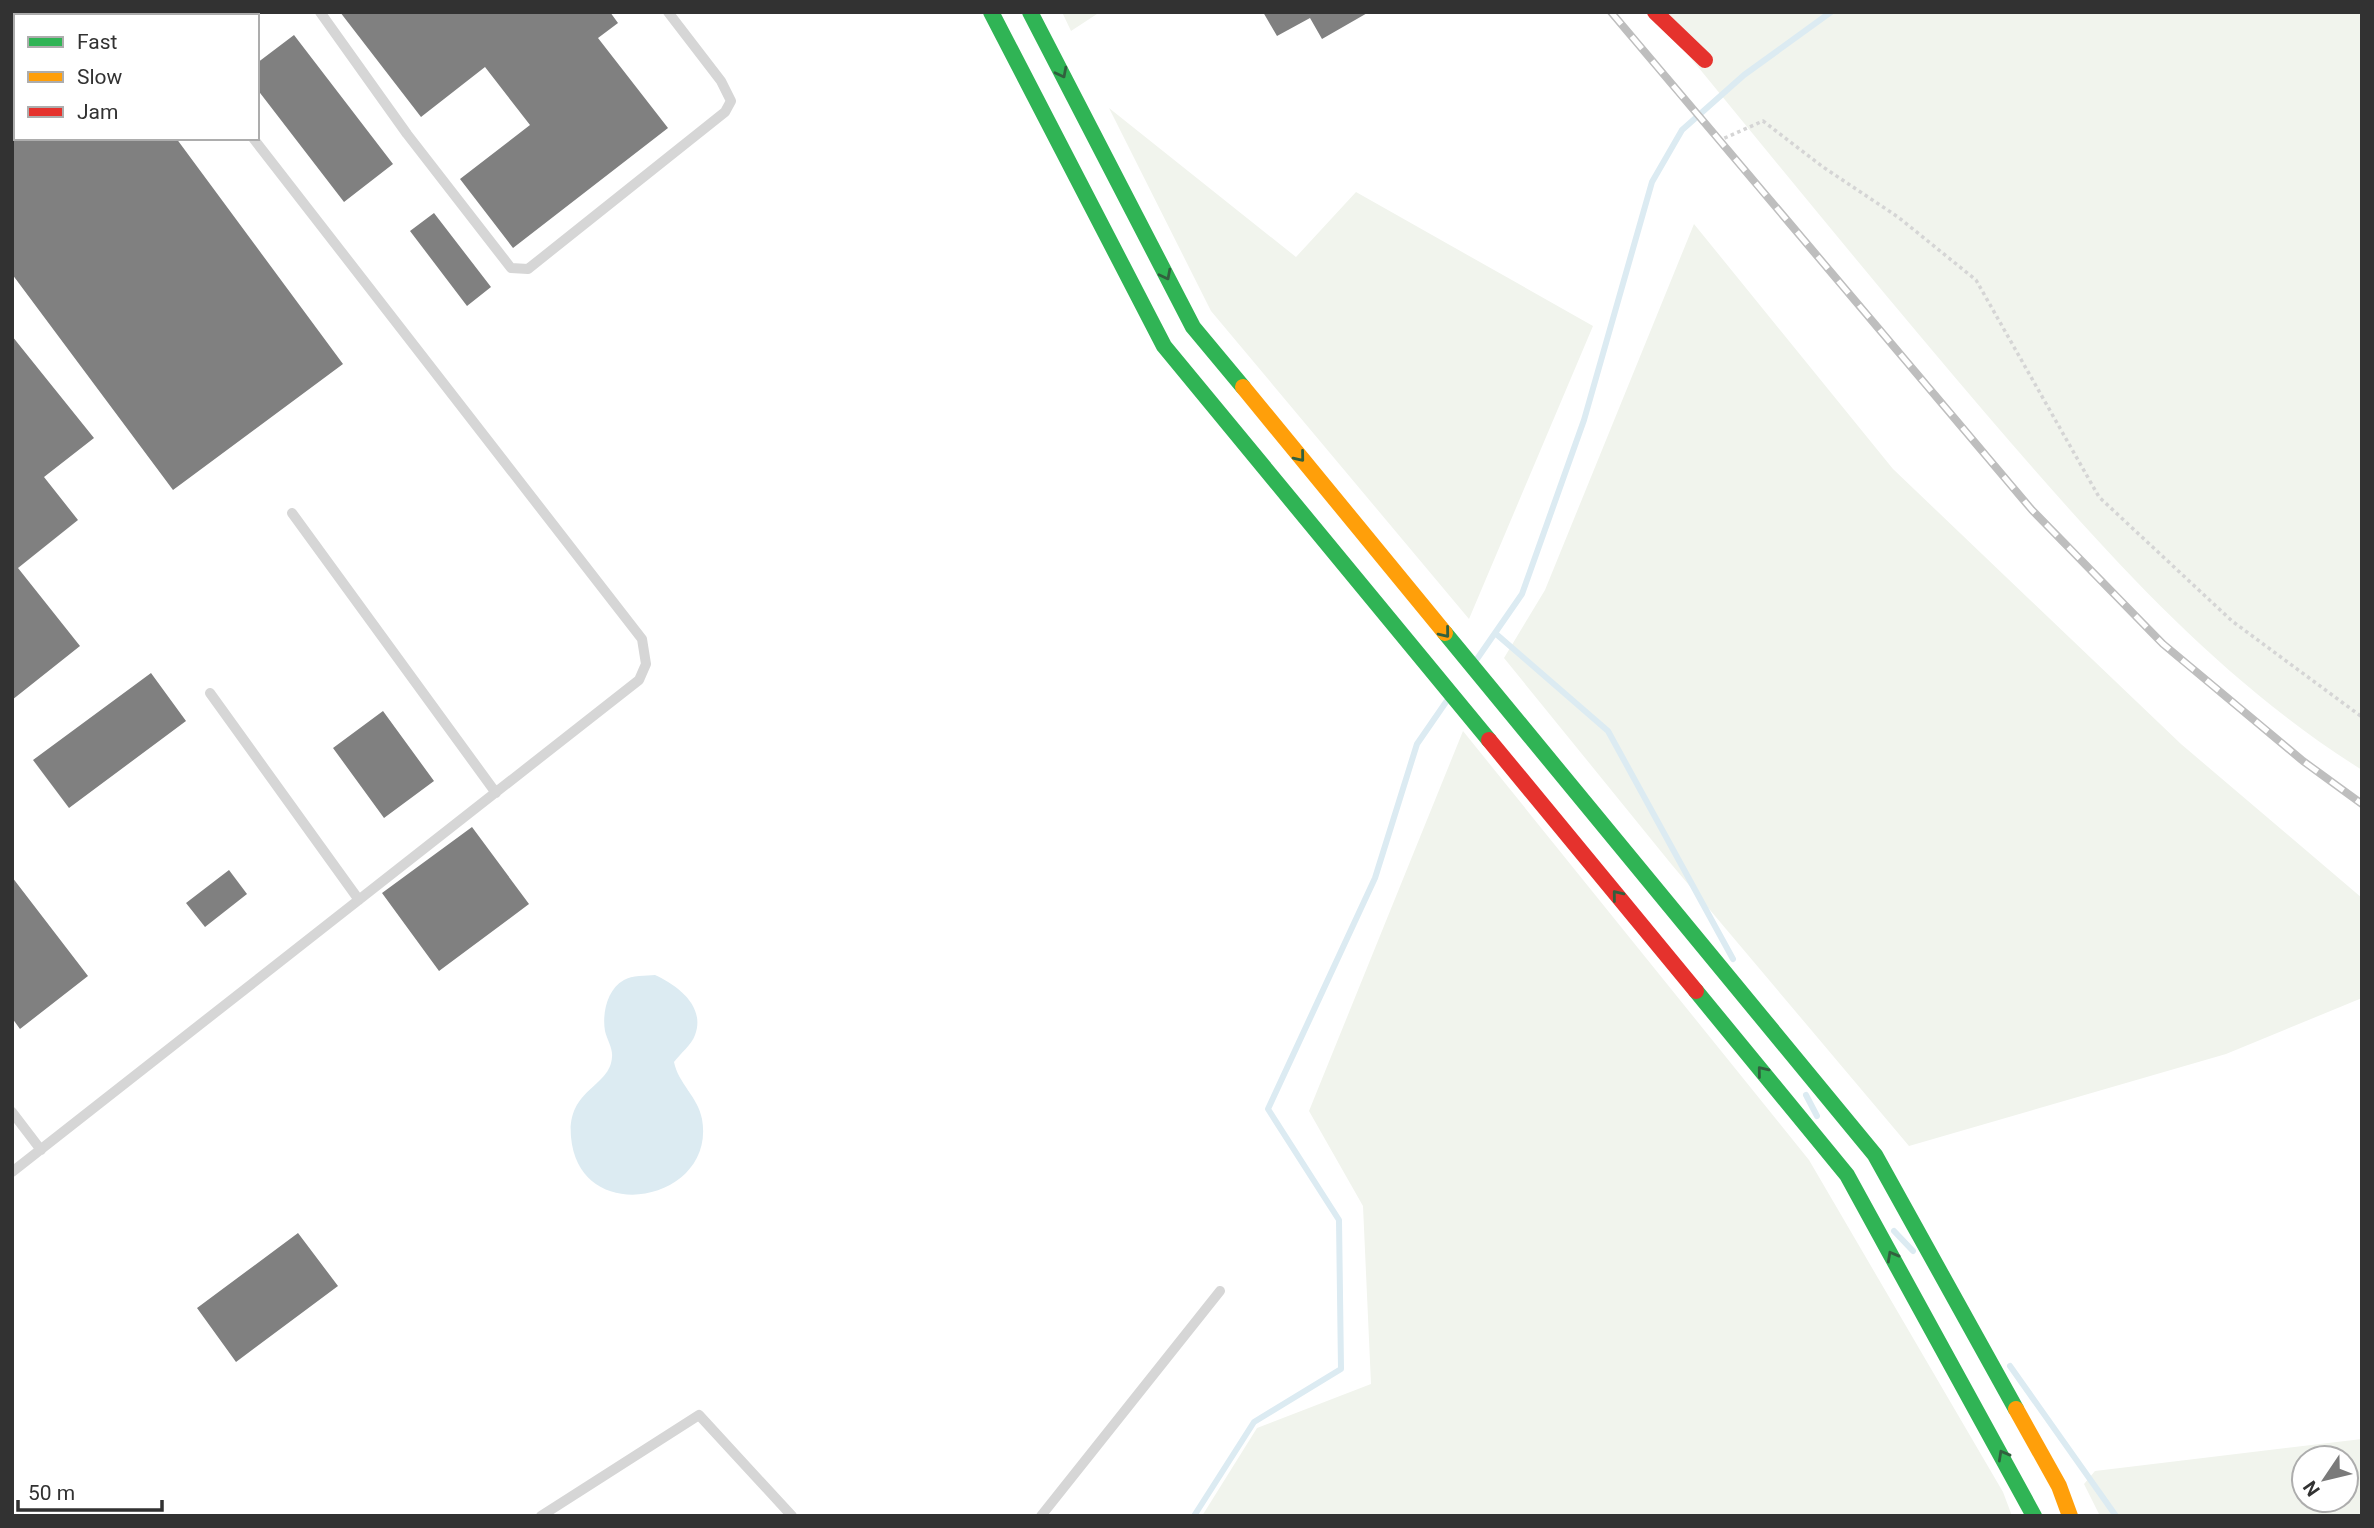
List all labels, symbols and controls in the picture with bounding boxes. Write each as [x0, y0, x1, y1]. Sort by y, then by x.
legend [14, 14, 259, 140]
text: Fast [77, 30, 118, 54]
text: Slow [77, 65, 123, 89]
one-way arrow [1053, 66, 1067, 78]
text: Jam [77, 100, 118, 124]
one-way arrow [1158, 268, 1171, 280]
one-way arrow [1292, 450, 1305, 462]
one-way arrow [1437, 625, 1449, 638]
one-way arrow [1613, 891, 1625, 904]
one-way arrow [1757, 1066, 1770, 1079]
one-way arrow [1887, 1251, 1900, 1263]
north arrow [2290, 1444, 2360, 1514]
one-way arrow [1998, 1450, 2011, 1462]
scale bar [18, 1468, 161, 1512]
text: N [2298, 1476, 2325, 1501]
text: 50 m [28, 1481, 75, 1505]

